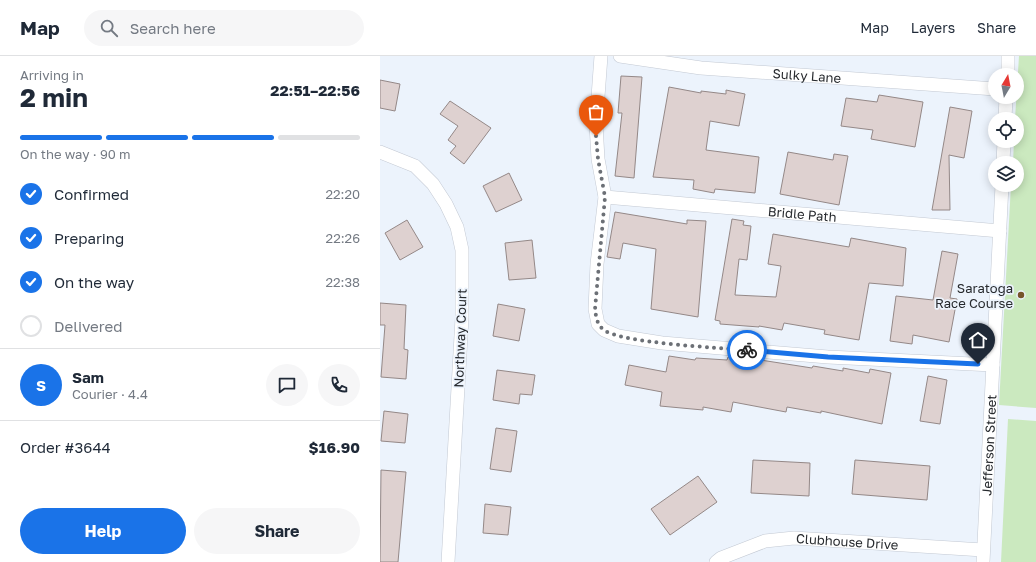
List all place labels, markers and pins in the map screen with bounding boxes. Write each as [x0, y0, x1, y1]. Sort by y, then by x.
pin [579, 95, 613, 136]
place label: Saratoga Race Course [935, 280, 1013, 311]
marker: Saratoga Race Course [1016, 290, 1026, 300]
pin [961, 323, 995, 364]

